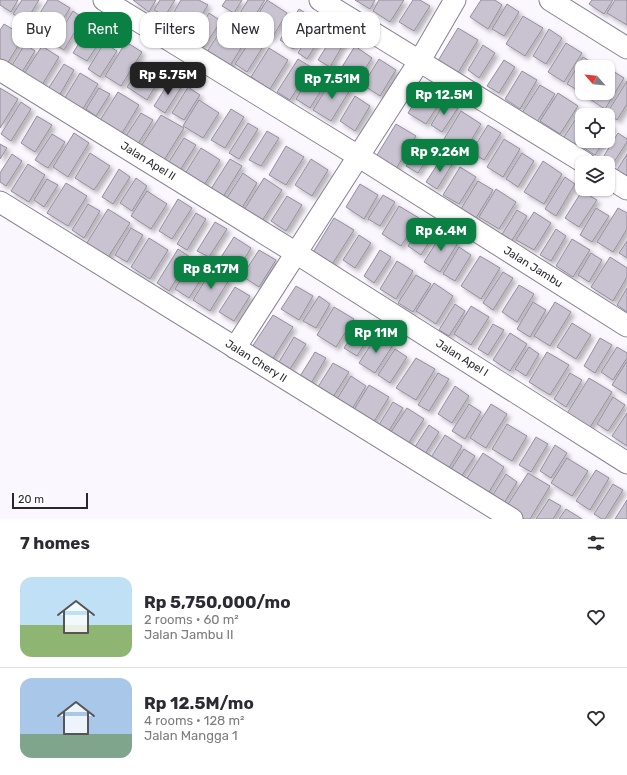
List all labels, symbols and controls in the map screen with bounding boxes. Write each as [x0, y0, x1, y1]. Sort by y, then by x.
chip: Buy [12, 12, 66, 48]
chip: Rent [74, 12, 132, 48]
chip: Filters [140, 12, 209, 48]
chip: New [217, 12, 274, 48]
chip: Apartment [282, 12, 380, 48]
north arrow [575, 60, 615, 100]
map controls [575, 60, 615, 196]
pin: Rp 5.75M [127, 62, 209, 96]
pin: Rp 7.51M [291, 66, 373, 100]
text: Rp 5.75M [139, 67, 197, 82]
text: Rp 7.51M [304, 71, 360, 86]
pin: Rp 12.5M [403, 82, 485, 116]
text: Rp 12.5M [415, 87, 473, 102]
button: locate [575, 108, 615, 148]
street label: Jalan Apel II [118, 139, 178, 183]
pin: Rp 9.26M [399, 139, 481, 173]
text: Rp 9.26M [411, 144, 470, 159]
button: layers [575, 156, 615, 196]
pin: Rp 6.4M [404, 218, 478, 252]
text: Rp 6.4M [415, 223, 467, 238]
street label: Jalan Jambu [501, 244, 565, 290]
pin: Rp 8.17M [170, 256, 252, 290]
text: Rp 8.17M [183, 261, 239, 276]
pin: Rp 11M [343, 320, 409, 354]
text: Rp 11M [354, 325, 398, 340]
street label: Jalan Chery II [223, 337, 289, 385]
street label: Jalan Apel I [433, 337, 491, 379]
scale bar [12, 491, 88, 510]
text: 20 m [18, 493, 44, 506]
icon: filters [585, 532, 607, 554]
text: 7 homes [20, 533, 90, 553]
text: Rp 5,750,000/mo [144, 592, 291, 612]
icon: home [52, 593, 100, 641]
icon: heart [585, 606, 607, 628]
text: 2 rooms · 60 m² [144, 612, 239, 627]
text: Jalan Jambu II [144, 627, 234, 642]
text: Rp 12.5M/mo [144, 693, 254, 713]
icon: home [52, 694, 100, 742]
icon: heart [585, 707, 607, 729]
text: 4 rooms · 128 m² [144, 713, 244, 728]
text: Jalan Mangga 1 [144, 728, 238, 743]

